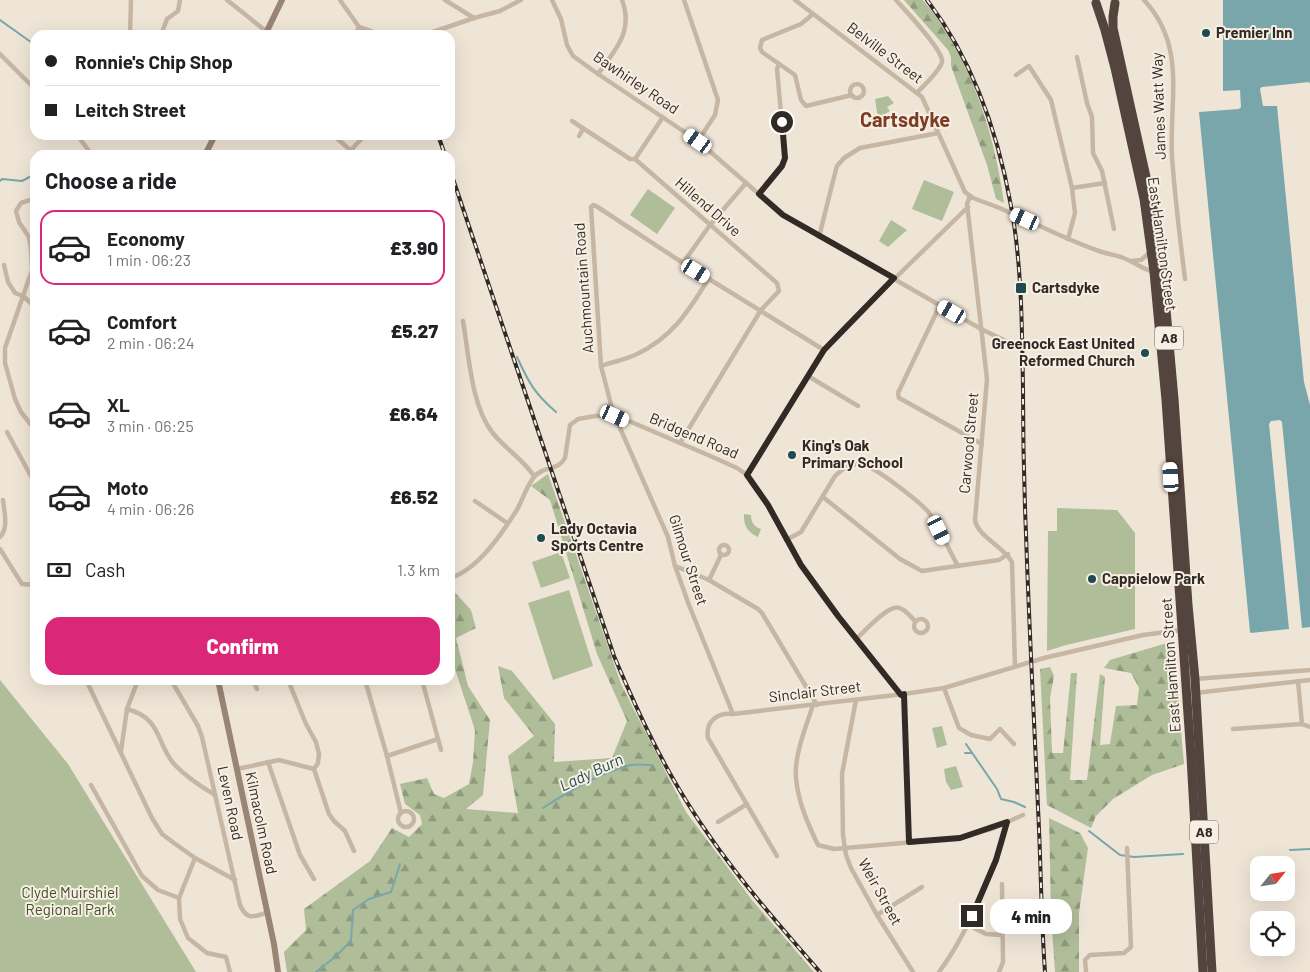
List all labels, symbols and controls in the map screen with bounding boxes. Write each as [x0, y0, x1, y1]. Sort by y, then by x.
street label: Belville Street [844, 18, 927, 87]
place label: Premier Inn [1216, 23, 1292, 41]
marker: Premier Inn [1200, 27, 1212, 39]
street label: Bawhirley Road [590, 47, 683, 117]
text: Ronnie's Chip Shop [75, 50, 233, 73]
street label: James Watt Way [1147, 52, 1169, 160]
text: Leitch Street [75, 98, 186, 121]
district label: Cartsdyke [860, 107, 950, 131]
route start [771, 111, 793, 133]
car [681, 126, 714, 156]
text: Choose a ride [45, 167, 177, 193]
street label: Hillend Drive [672, 173, 745, 240]
street label: East Hamilton Street [1145, 176, 1181, 312]
car [1008, 206, 1041, 232]
street label: Auchmountain Road [569, 222, 597, 354]
icon: car [47, 225, 92, 270]
text: Economy [107, 227, 185, 250]
text: £3.90 [390, 236, 438, 259]
text: 1 min · 06:23 [107, 250, 191, 269]
car [679, 257, 712, 285]
place label: Cartsdyke [1032, 278, 1100, 296]
marker: Cartsdyke [1014, 281, 1028, 295]
car [935, 298, 968, 326]
icon: car [47, 308, 92, 353]
text: Comfort [107, 310, 177, 333]
text: £5.27 [390, 319, 438, 342]
road number: A8 [1155, 326, 1183, 349]
text: 2 min · 06:24 [107, 333, 195, 352]
place label: Greenock East United Reformed Church [992, 334, 1135, 369]
marker: Greenock East United Reformed Church [1139, 347, 1151, 359]
icon: car [47, 391, 92, 436]
street label: Carwood Street [955, 392, 981, 494]
text: XL [107, 393, 130, 416]
text: £6.64 [389, 402, 438, 425]
car [598, 403, 631, 429]
street label: Bridgend Road [647, 408, 742, 462]
text: 3 min · 06:25 [107, 416, 194, 435]
place label: King's Oak Primary School [802, 436, 903, 471]
marker: King's Oak Primary School [786, 449, 798, 461]
car [1162, 462, 1179, 492]
icon: car [47, 474, 92, 519]
text: Moto [107, 476, 149, 499]
text: £6.52 [390, 485, 438, 508]
text: 4 min · 06:26 [107, 499, 194, 518]
street label: Gilmour Street [666, 512, 712, 607]
car [925, 513, 952, 547]
place label: Lady Octavia Sports Centre [551, 519, 644, 554]
marker: Lady Octavia Sports Centre [535, 532, 547, 544]
icon: cash [45, 556, 73, 584]
text: Cash [85, 558, 126, 581]
text: 1.3 km [397, 560, 440, 579]
place label: Cappielow Park [1102, 569, 1205, 587]
marker: Cappielow Park [1086, 573, 1098, 585]
street label: East Hamilton Street [1156, 597, 1184, 733]
button: Confirm [45, 617, 440, 675]
street label: Sinclair Street [768, 676, 862, 706]
water label: Lady Burn [556, 749, 626, 794]
street label: Leven Road [214, 764, 248, 842]
street label: Kilmacolm Road [242, 770, 282, 876]
road number: A8 [1190, 820, 1218, 844]
street label: Weir Street [855, 855, 907, 928]
north arrow [1250, 856, 1295, 901]
map controls [1250, 856, 1295, 956]
park label: Clyde Muirshiel Regional Park [22, 883, 118, 918]
callout: 4 min [990, 898, 1072, 934]
route end [961, 905, 983, 927]
text: 4 min [1011, 907, 1051, 926]
button: locate [1250, 911, 1295, 956]

